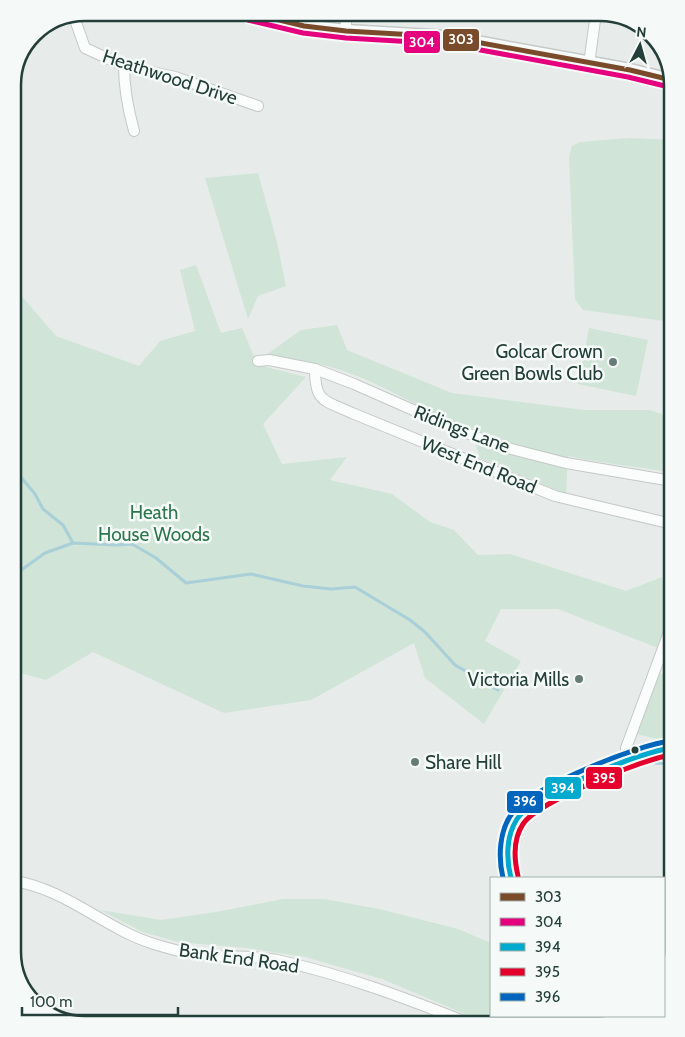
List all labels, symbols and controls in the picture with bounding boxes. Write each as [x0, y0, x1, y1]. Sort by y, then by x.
north arrow [615, 20, 665, 70]
text: N [635, 23, 647, 42]
line badge: 303 [442, 28, 480, 52]
line badge: 304 [403, 30, 441, 54]
text: 303 [449, 30, 473, 48]
text: 304 [409, 33, 435, 51]
street label: Heathwood Drive [100, 44, 241, 110]
place label: Golcar Crown Green Bowls Club [461, 340, 603, 385]
marker: Golcar Crown Green Bowls Club [607, 356, 619, 368]
street label: Ridings Lane [411, 400, 514, 458]
street label: West End Road [418, 431, 540, 499]
park label: Heath House Woods [98, 501, 210, 546]
place label: Victoria Mills [468, 668, 569, 691]
marker: Victoria Mills [573, 673, 585, 685]
unlabelled marker [630, 745, 640, 755]
place label: Share Hill [425, 751, 502, 774]
marker: Share Hill [409, 756, 421, 768]
line badge: 395 [585, 766, 623, 790]
text: 395 [593, 769, 615, 787]
line badge: 394 [544, 776, 582, 800]
text: 394 [551, 779, 575, 797]
line badge: 396 [506, 790, 544, 814]
text: 396 [513, 792, 537, 810]
legend [490, 877, 665, 1017]
text: 303 [535, 888, 562, 906]
text: 304 [535, 913, 563, 931]
street label: Bank End Road [178, 938, 300, 978]
text: 394 [535, 938, 561, 956]
text: 395 [535, 963, 560, 981]
scale bar [22, 984, 179, 1016]
text: 396 [535, 988, 560, 1006]
text: 100 m [30, 993, 72, 1011]

